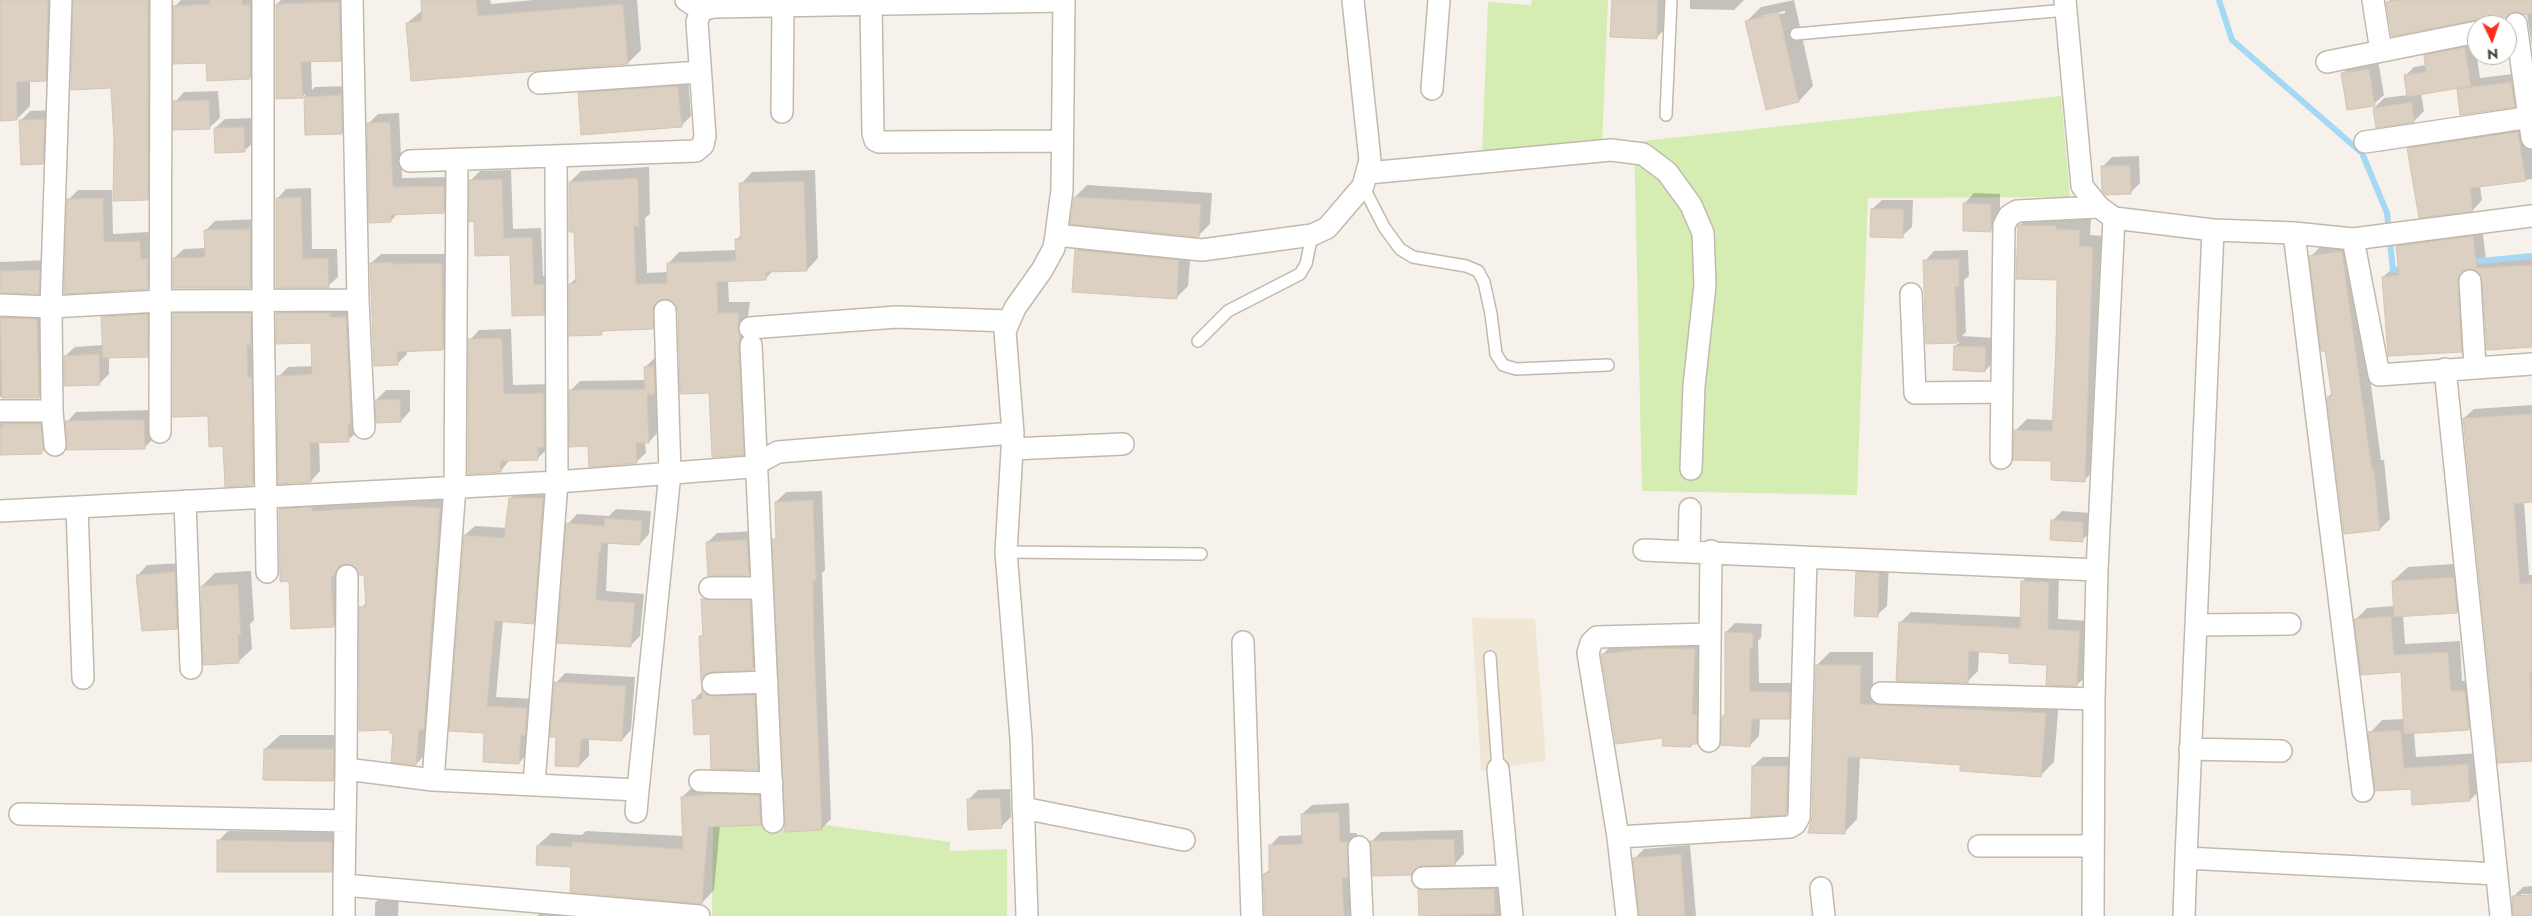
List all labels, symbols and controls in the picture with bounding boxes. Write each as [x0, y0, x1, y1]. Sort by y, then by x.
north arrow [2467, 15, 2517, 65]
text: N [2487, 44, 2499, 64]

